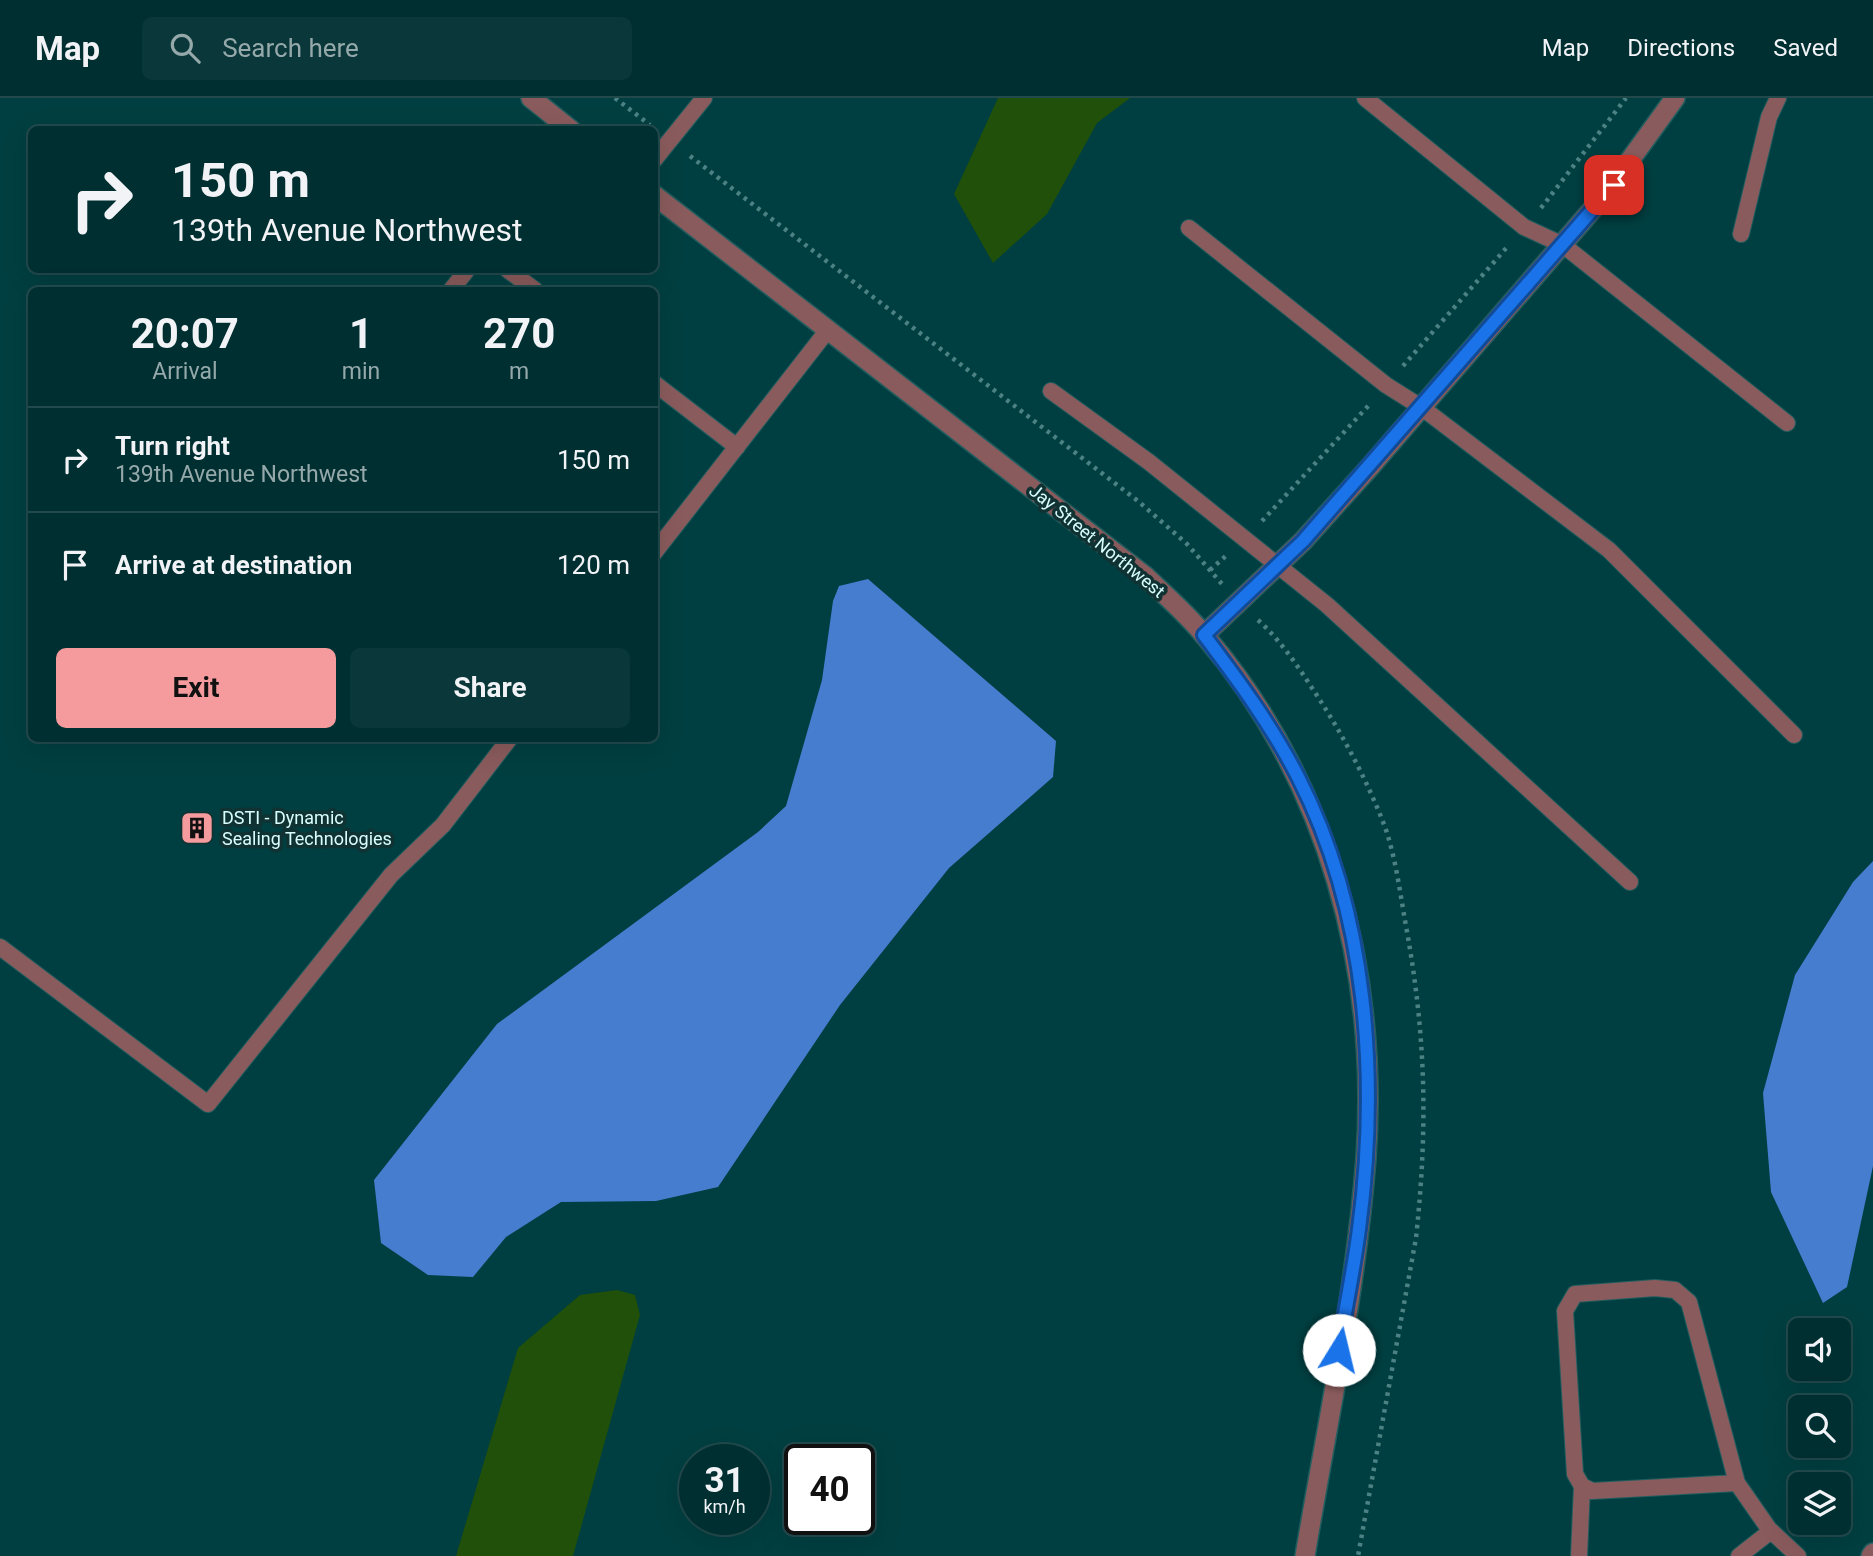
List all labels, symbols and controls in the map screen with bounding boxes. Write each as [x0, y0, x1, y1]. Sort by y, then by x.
search box [142, 17, 632, 80]
text: Map [35, 29, 100, 68]
icon: search [166, 29, 204, 67]
text: Search here [222, 33, 359, 63]
text: Map [1542, 34, 1589, 62]
text: Directions [1627, 34, 1735, 62]
text: Saved [1773, 34, 1838, 62]
text: 150 m [171, 152, 310, 209]
icon: right [56, 154, 147, 245]
pin [1584, 155, 1644, 215]
icon: arrive [1595, 166, 1633, 204]
text: 139th Avenue Northwest [171, 211, 522, 249]
text: 20:07 [131, 309, 239, 358]
text: 1 [349, 309, 373, 358]
text: 270 [483, 309, 555, 358]
text: Arrival [152, 358, 218, 385]
text: min [342, 358, 380, 385]
text: m [509, 358, 529, 385]
text: Turn right [115, 431, 230, 461]
icon: right [56, 441, 94, 479]
text: 150 m [557, 445, 630, 475]
text: 139th Avenue Northwest [115, 461, 368, 488]
street label: Jay Street Northwest [1025, 480, 1169, 602]
icon: arrive [56, 546, 94, 584]
text: Arrive at destination [115, 550, 352, 580]
text: 120 m [557, 550, 630, 580]
button: Exit [56, 648, 336, 728]
button: Share [350, 648, 630, 728]
place label: DSTI - Dynamic Sealing Technologies [222, 807, 392, 849]
building icon: DSTI - Dynamic Sealing Technologies [178, 809, 216, 847]
position arrow [1302, 1313, 1376, 1387]
map controls [1788, 1318, 1851, 1535]
button: sound [1788, 1318, 1851, 1381]
button: search [1788, 1395, 1851, 1458]
speed limit sign: 40 [784, 1444, 875, 1535]
text: 31 [704, 1460, 745, 1501]
button: layers [1788, 1472, 1851, 1535]
text: km/h [703, 1496, 746, 1517]

